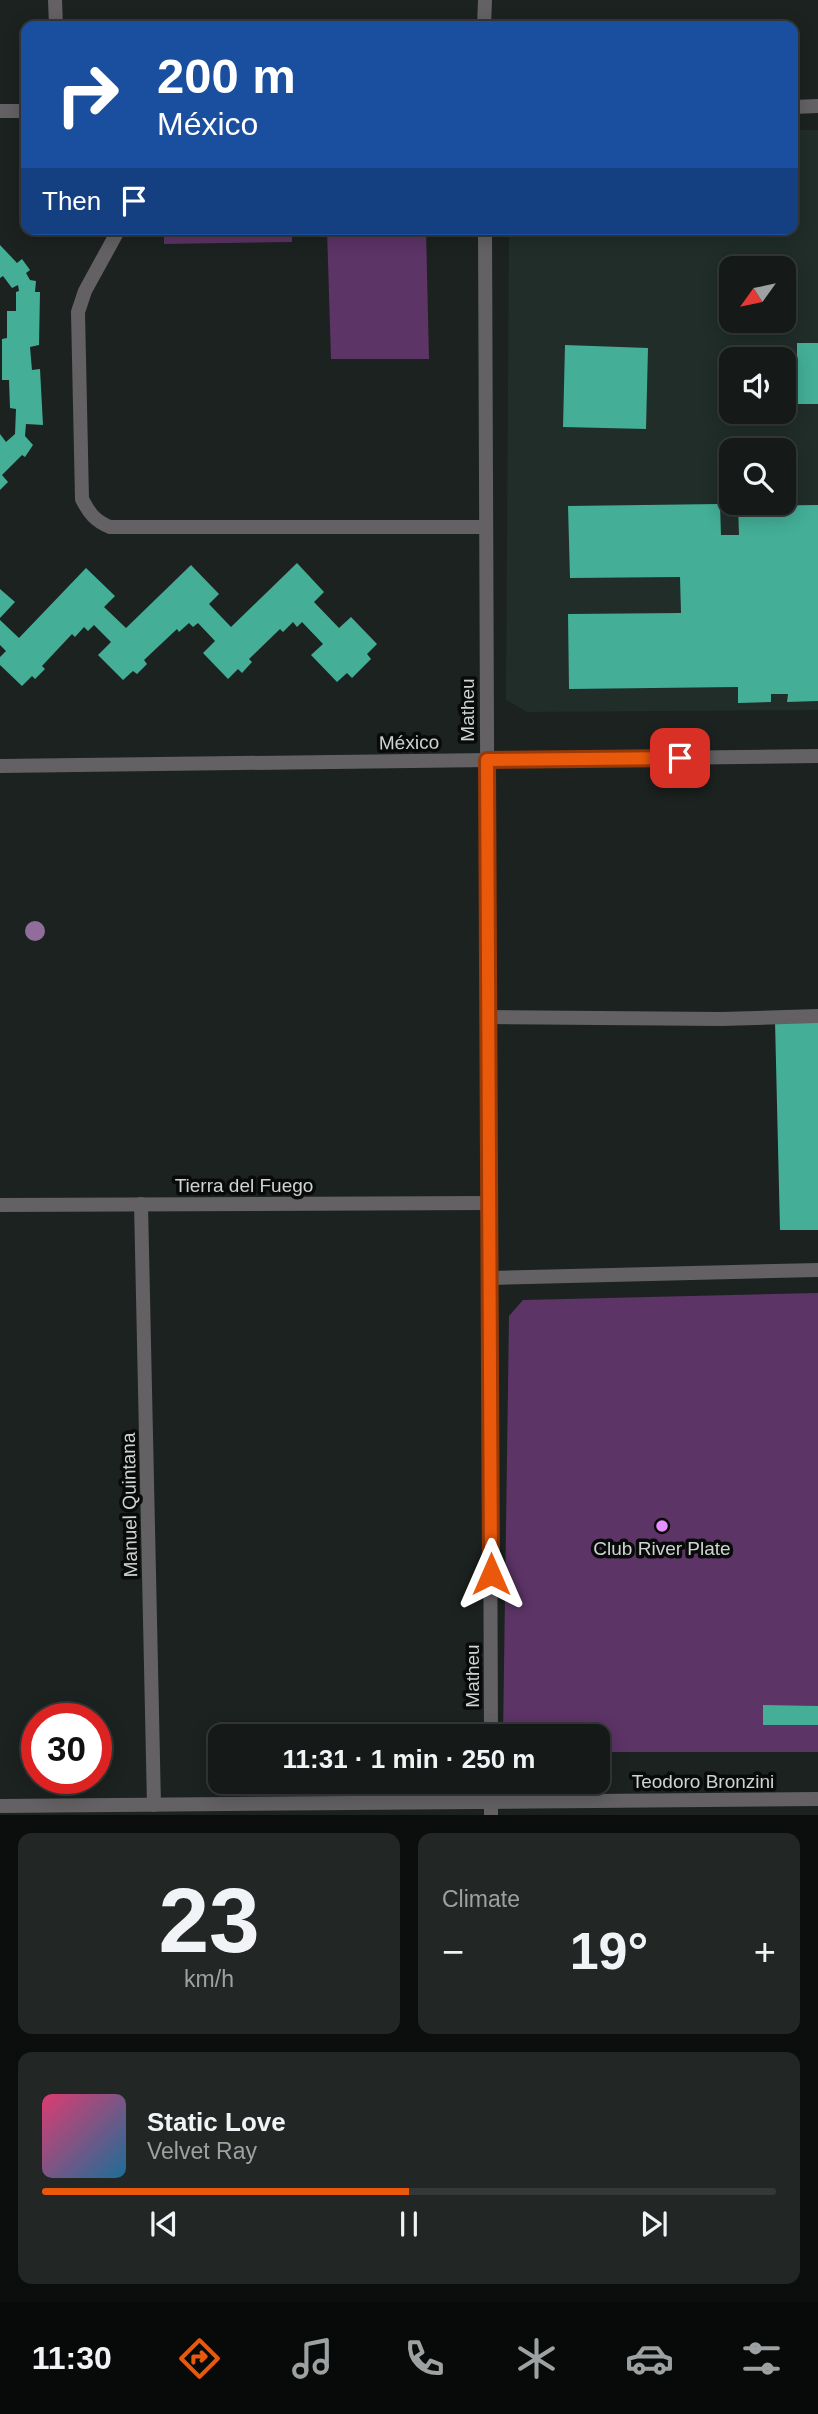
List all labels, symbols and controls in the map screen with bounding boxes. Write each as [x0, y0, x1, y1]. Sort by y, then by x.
icon: right [42, 49, 133, 140]
text: 200 m [157, 49, 296, 103]
text: México [157, 106, 258, 142]
icon: arrive [115, 182, 153, 220]
text: Then [42, 186, 101, 216]
north arrow [719, 256, 796, 332]
map controls [719, 256, 796, 515]
button: sound [719, 347, 796, 424]
button: search [719, 438, 796, 515]
street label: Matheu [457, 678, 478, 742]
pin [650, 728, 710, 788]
street label: México [379, 731, 439, 754]
icon: arrive [661, 739, 699, 777]
street label: Tierra del Fuego [175, 1175, 313, 1196]
street label: Manuel Quintana [118, 1432, 141, 1578]
marker: Club River Plate [654, 1518, 670, 1534]
position arrow [454, 1537, 528, 1611]
place label: Club River Plate [593, 1538, 731, 1559]
street label: Matheu [462, 1644, 483, 1708]
speed limit sign: 30 [21, 1703, 112, 1794]
text: 11:31 · 1 min · 250 m [283, 1744, 535, 1774]
street label: Teodoro Bronzini [632, 1771, 774, 1792]
text: 23 [158, 1870, 260, 1971]
text: Climate [442, 1886, 520, 1912]
text: 19° [570, 1922, 648, 1980]
text: − [442, 1931, 464, 1973]
text: + [754, 1931, 776, 1973]
text: km/h [184, 1966, 234, 1992]
text: Static Love [147, 2107, 286, 2137]
text: Velvet Ray [147, 2138, 257, 2164]
icon: previous [145, 2205, 183, 2243]
icon: pause [390, 2205, 428, 2243]
icon: next [635, 2205, 673, 2243]
icon: directions [175, 2334, 224, 2383]
icon: music [288, 2334, 337, 2383]
icon: phone [400, 2334, 449, 2383]
icon: climate [512, 2334, 561, 2383]
icon: car [625, 2334, 674, 2383]
icon: filters [737, 2334, 786, 2383]
text: 11:30 [32, 2340, 112, 2376]

